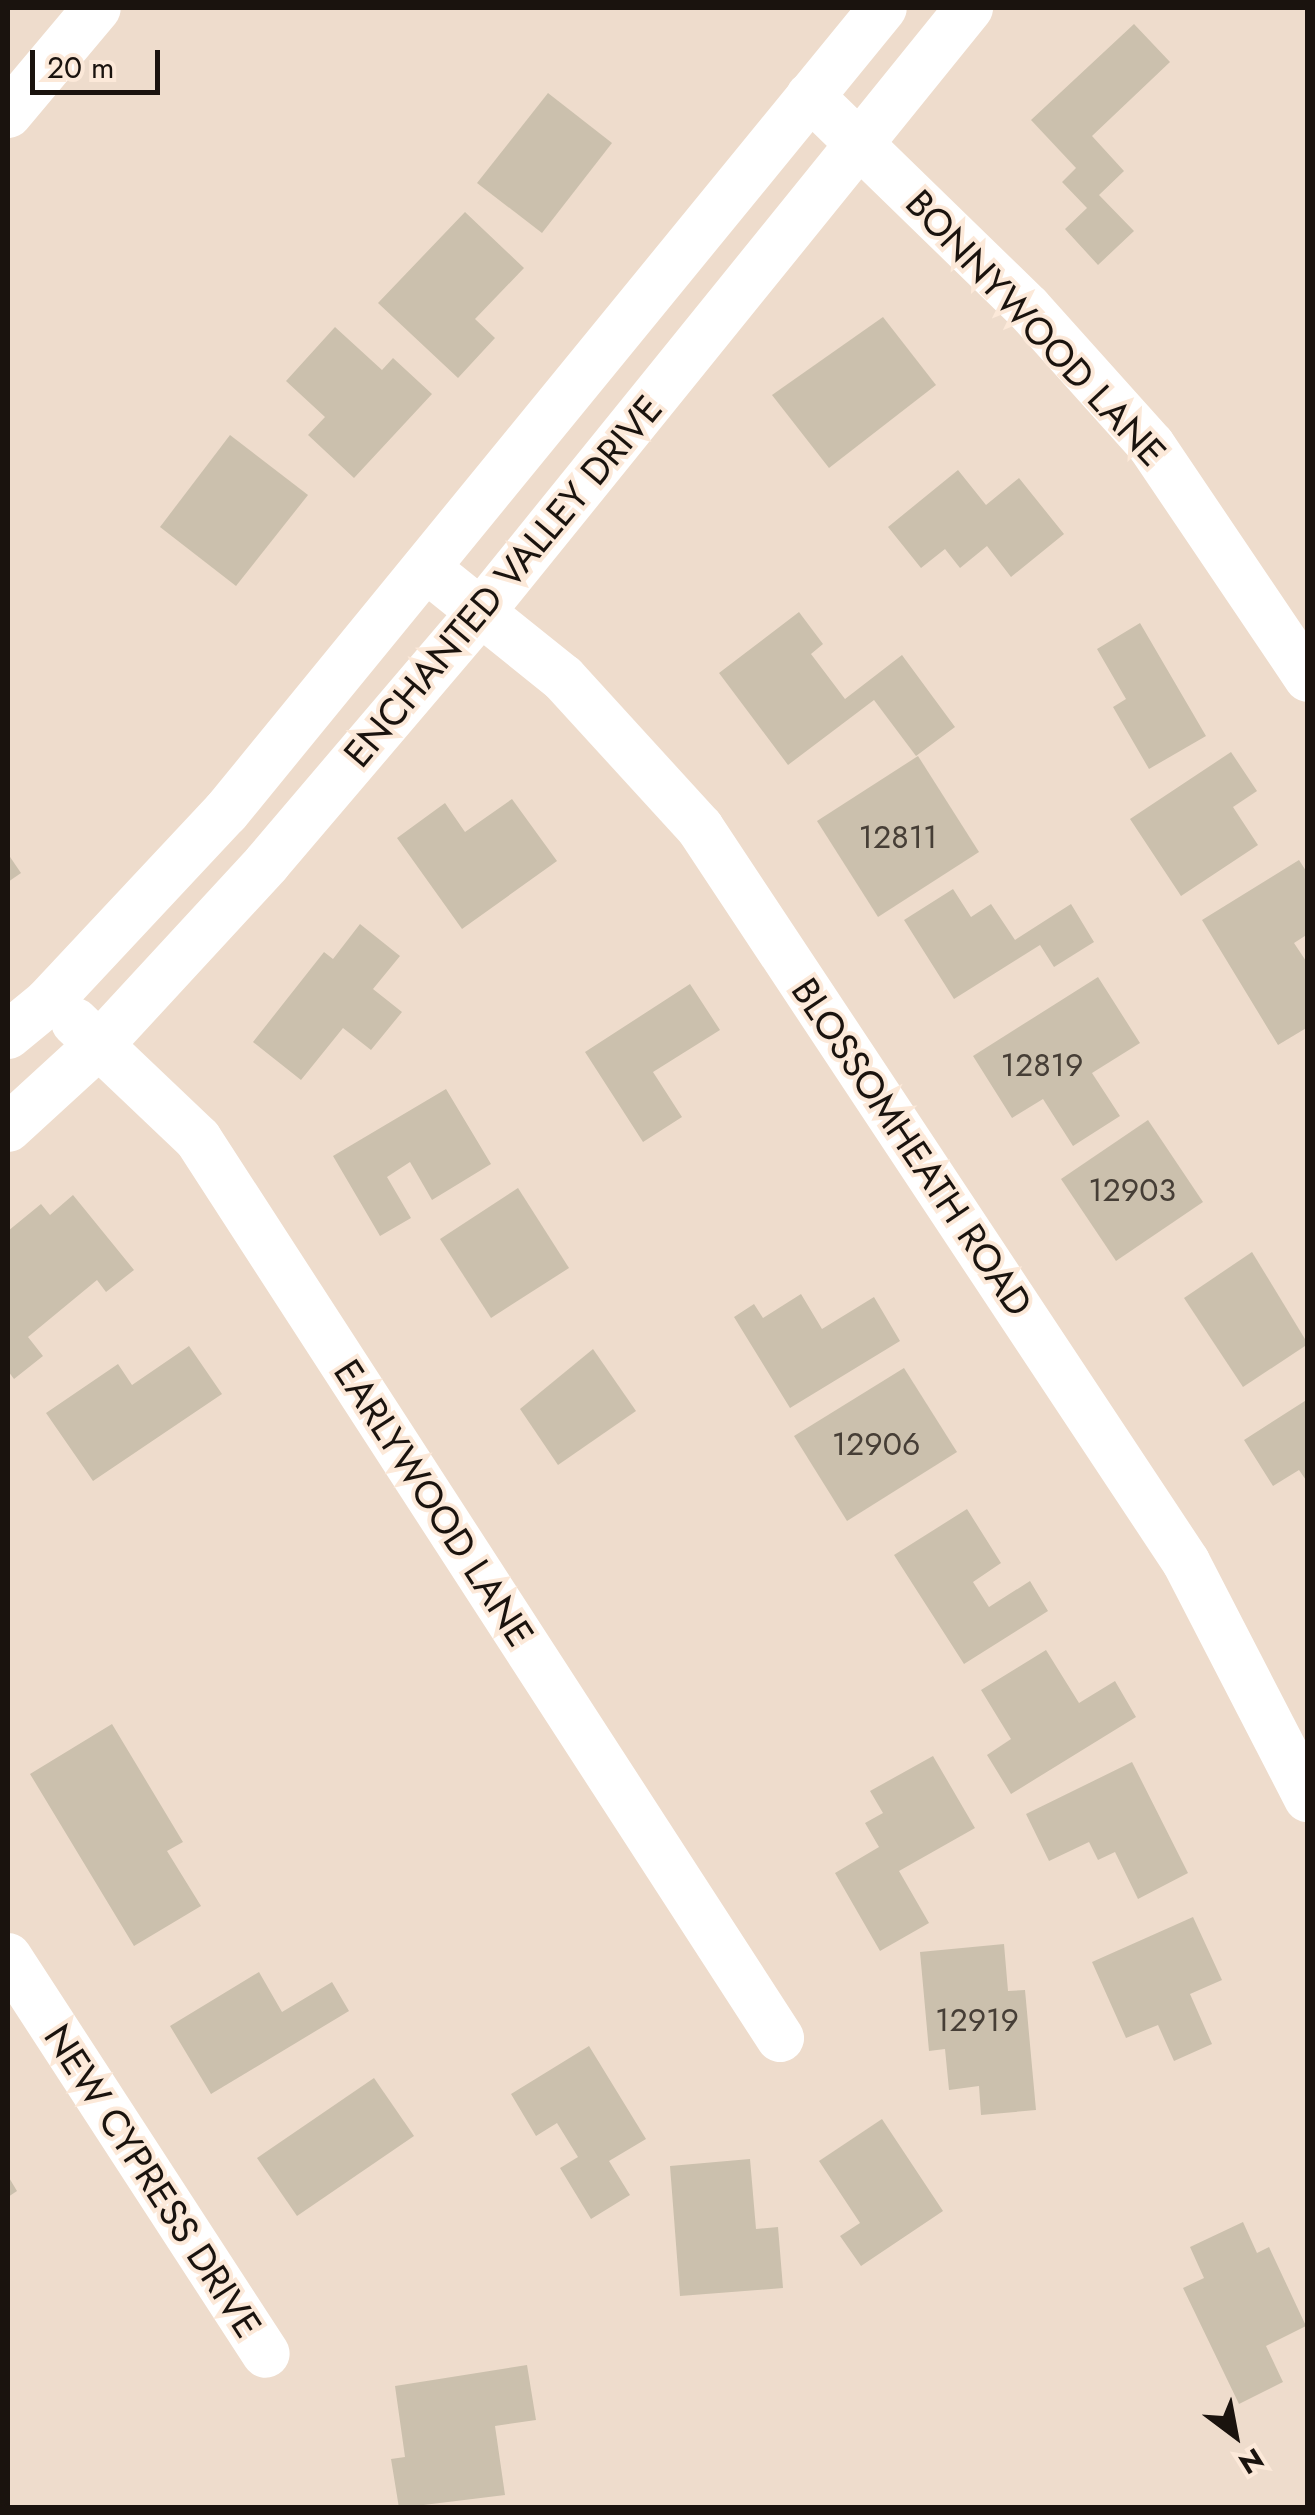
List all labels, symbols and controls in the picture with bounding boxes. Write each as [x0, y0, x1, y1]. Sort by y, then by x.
scale bar [35, 30, 165, 92]
text: 20 m [47, 46, 114, 89]
street label: BONNYWOOD LANE [896, 181, 1176, 475]
street label: ENCHANTED VALLEY DRIVE [334, 386, 672, 776]
house number: 12811 [859, 818, 937, 856]
street label: BLOSSOMHEATH ROAD [782, 970, 1042, 1324]
house number: 12819 [1001, 1046, 1083, 1084]
house number: 12903 [1088, 1171, 1176, 1209]
street label: EARLYWOOD LANE [324, 1351, 544, 1655]
house number: 12906 [832, 1425, 920, 1463]
house number: 12919 [935, 2001, 1019, 2039]
street label: NEW CYPRESS DRIVE [35, 2016, 271, 2346]
north arrow [1185, 2385, 1285, 2485]
text: N [1231, 2438, 1271, 2484]

